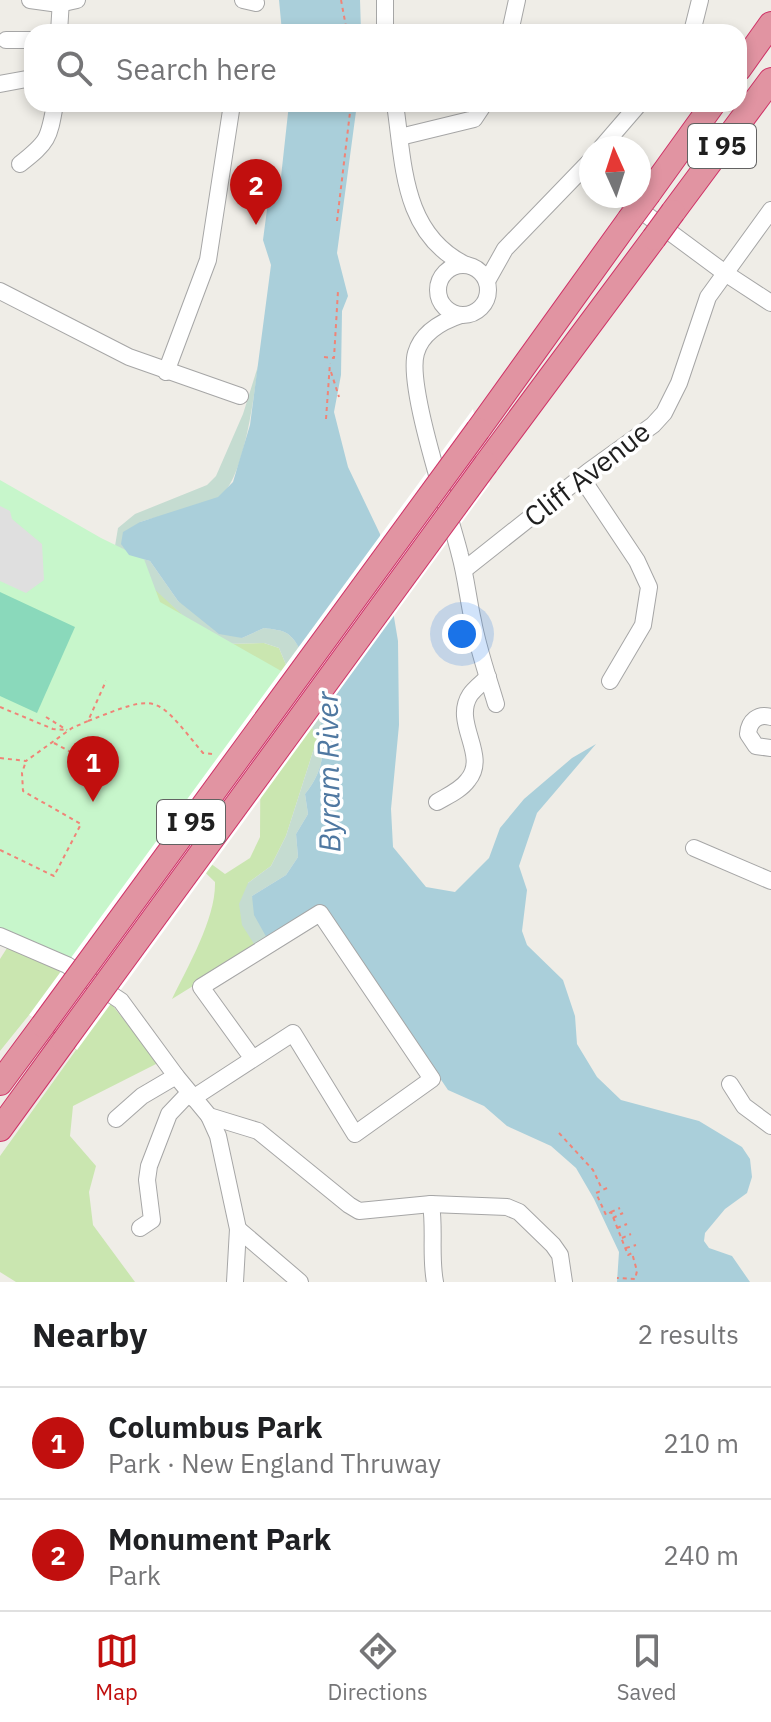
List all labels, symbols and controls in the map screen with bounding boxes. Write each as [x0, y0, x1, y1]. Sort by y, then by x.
search box [24, 24, 747, 112]
icon: search [52, 46, 96, 90]
text: Search here [116, 49, 277, 88]
road number: I 95 [688, 124, 756, 168]
north arrow [579, 136, 651, 208]
pin: 2 [230, 159, 282, 225]
street label: Cliff Avenue [516, 413, 657, 534]
your location [442, 614, 482, 654]
water label: Byram River [307, 690, 348, 853]
pin: 1 [67, 736, 119, 802]
road number: I 95 [157, 800, 225, 844]
text: Nearby [32, 1312, 147, 1356]
text: 2 results [637, 1317, 739, 1351]
text: Columbus Park [108, 1407, 322, 1446]
text: 1 [50, 1426, 66, 1460]
text: 210 m [663, 1426, 739, 1460]
text: Park · New England Thruway [108, 1446, 441, 1480]
text: Monument Park [108, 1519, 331, 1558]
text: 2 [50, 1538, 66, 1572]
text: 240 m [663, 1538, 739, 1572]
text: Park [108, 1558, 161, 1592]
tab: Map [95, 1629, 139, 1706]
tab: Directions [328, 1629, 428, 1706]
tab: Saved [617, 1629, 676, 1706]

